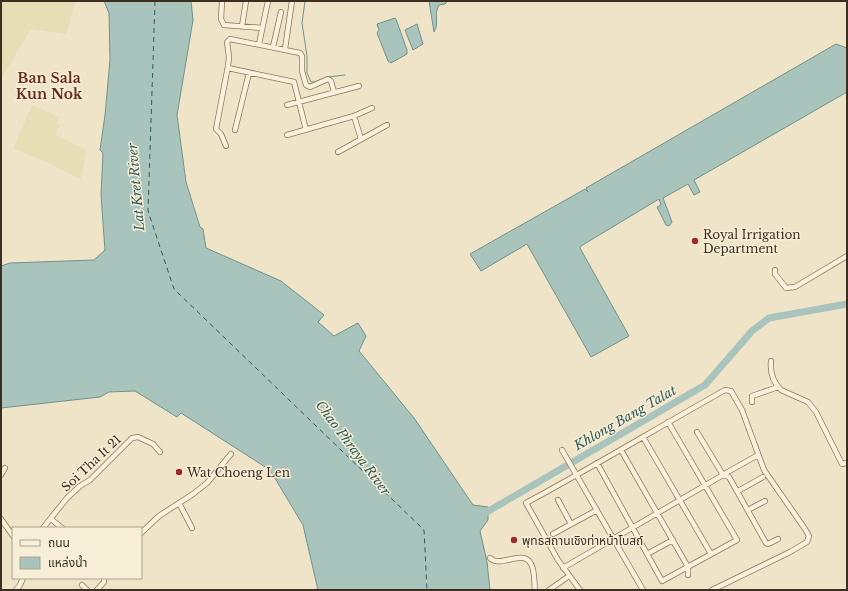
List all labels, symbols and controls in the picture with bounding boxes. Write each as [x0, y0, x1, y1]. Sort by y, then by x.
district label: Ban Sala Kun Nok [16, 69, 83, 103]
water label: Lat Kret River [124, 141, 148, 233]
place label: Royal Irrigation Department [703, 227, 801, 256]
marker: Royal Irrigation Department [690, 236, 700, 246]
water label: Khlong Bang Talat [570, 382, 679, 455]
water label: Chao Phraya River [312, 397, 395, 500]
street label: Soi Tha It 21 [58, 432, 124, 494]
place label: Wat Choeng Len [186, 465, 290, 480]
marker: Wat Choeng Len [174, 467, 184, 477]
legend [12, 527, 142, 579]
place label: พุทธสถานเชิงท่าหน้าโบสถ์ [522, 533, 643, 548]
text: ถนน [48, 535, 70, 550]
marker: พุทธสถานเชิงท่าหน้าโบสถ์ [509, 535, 519, 545]
text: แหล่งน้ำ [48, 554, 87, 570]

